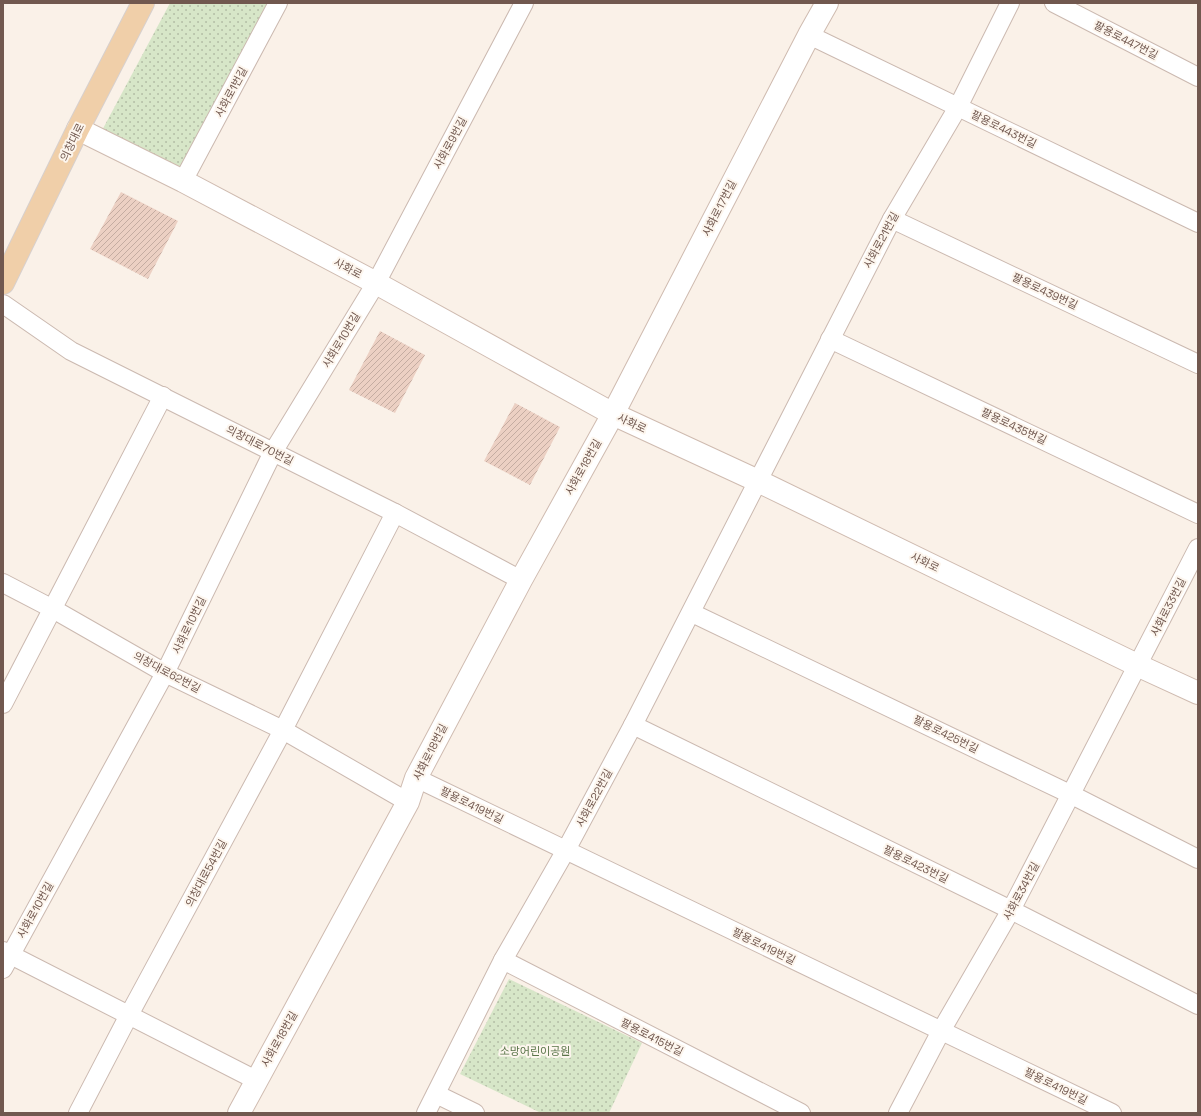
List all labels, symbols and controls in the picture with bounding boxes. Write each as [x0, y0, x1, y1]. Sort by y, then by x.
street label: 팔용로447번길 [1092, 18, 1160, 62]
street label: 사화로1번길 [212, 64, 250, 120]
street label: 팔용로443번길 [969, 107, 1039, 151]
street label: 사화로9번길 [430, 114, 470, 172]
street label: 의창대로 [57, 121, 87, 163]
street label: 사화로17번길 [699, 177, 739, 239]
street label: 사화로21번길 [860, 209, 902, 271]
street label: 사화로 [331, 255, 365, 281]
street label: 팔용로439번길 [1010, 270, 1080, 312]
street label: 사화로10번길 [319, 310, 363, 370]
street label: 팔용로435번길 [979, 405, 1049, 447]
street label: 사화로 [615, 410, 649, 436]
street label: 의창대로70번길 [224, 422, 296, 468]
street label: 사화로18번길 [562, 436, 604, 498]
street label: 사화로 [908, 549, 942, 575]
street label: 사화로33번길 [1147, 575, 1189, 639]
street label: 사화로10번길 [169, 594, 209, 656]
street label: 의창대로62번길 [131, 648, 203, 696]
street label: 팔용로425번길 [911, 712, 981, 756]
street label: 사화로18번길 [410, 721, 450, 783]
street label: 사화로22번길 [573, 767, 615, 829]
street label: 팔용로419번길 [438, 784, 506, 826]
street label: 의창대로54번길 [182, 837, 230, 909]
street label: 팔용로423번길 [881, 842, 951, 886]
street label: 사화로34번길 [1000, 859, 1042, 923]
street label: 사화로10번길 [14, 879, 56, 941]
street label: 팔용로419번길 [730, 925, 798, 967]
street label: 사화로18번길 [258, 1008, 300, 1070]
street label: 팔용로415번길 [618, 1015, 686, 1059]
park label: 소망어린이공원 [500, 1044, 570, 1058]
street label: 팔용로419번길 [1022, 1065, 1090, 1107]

